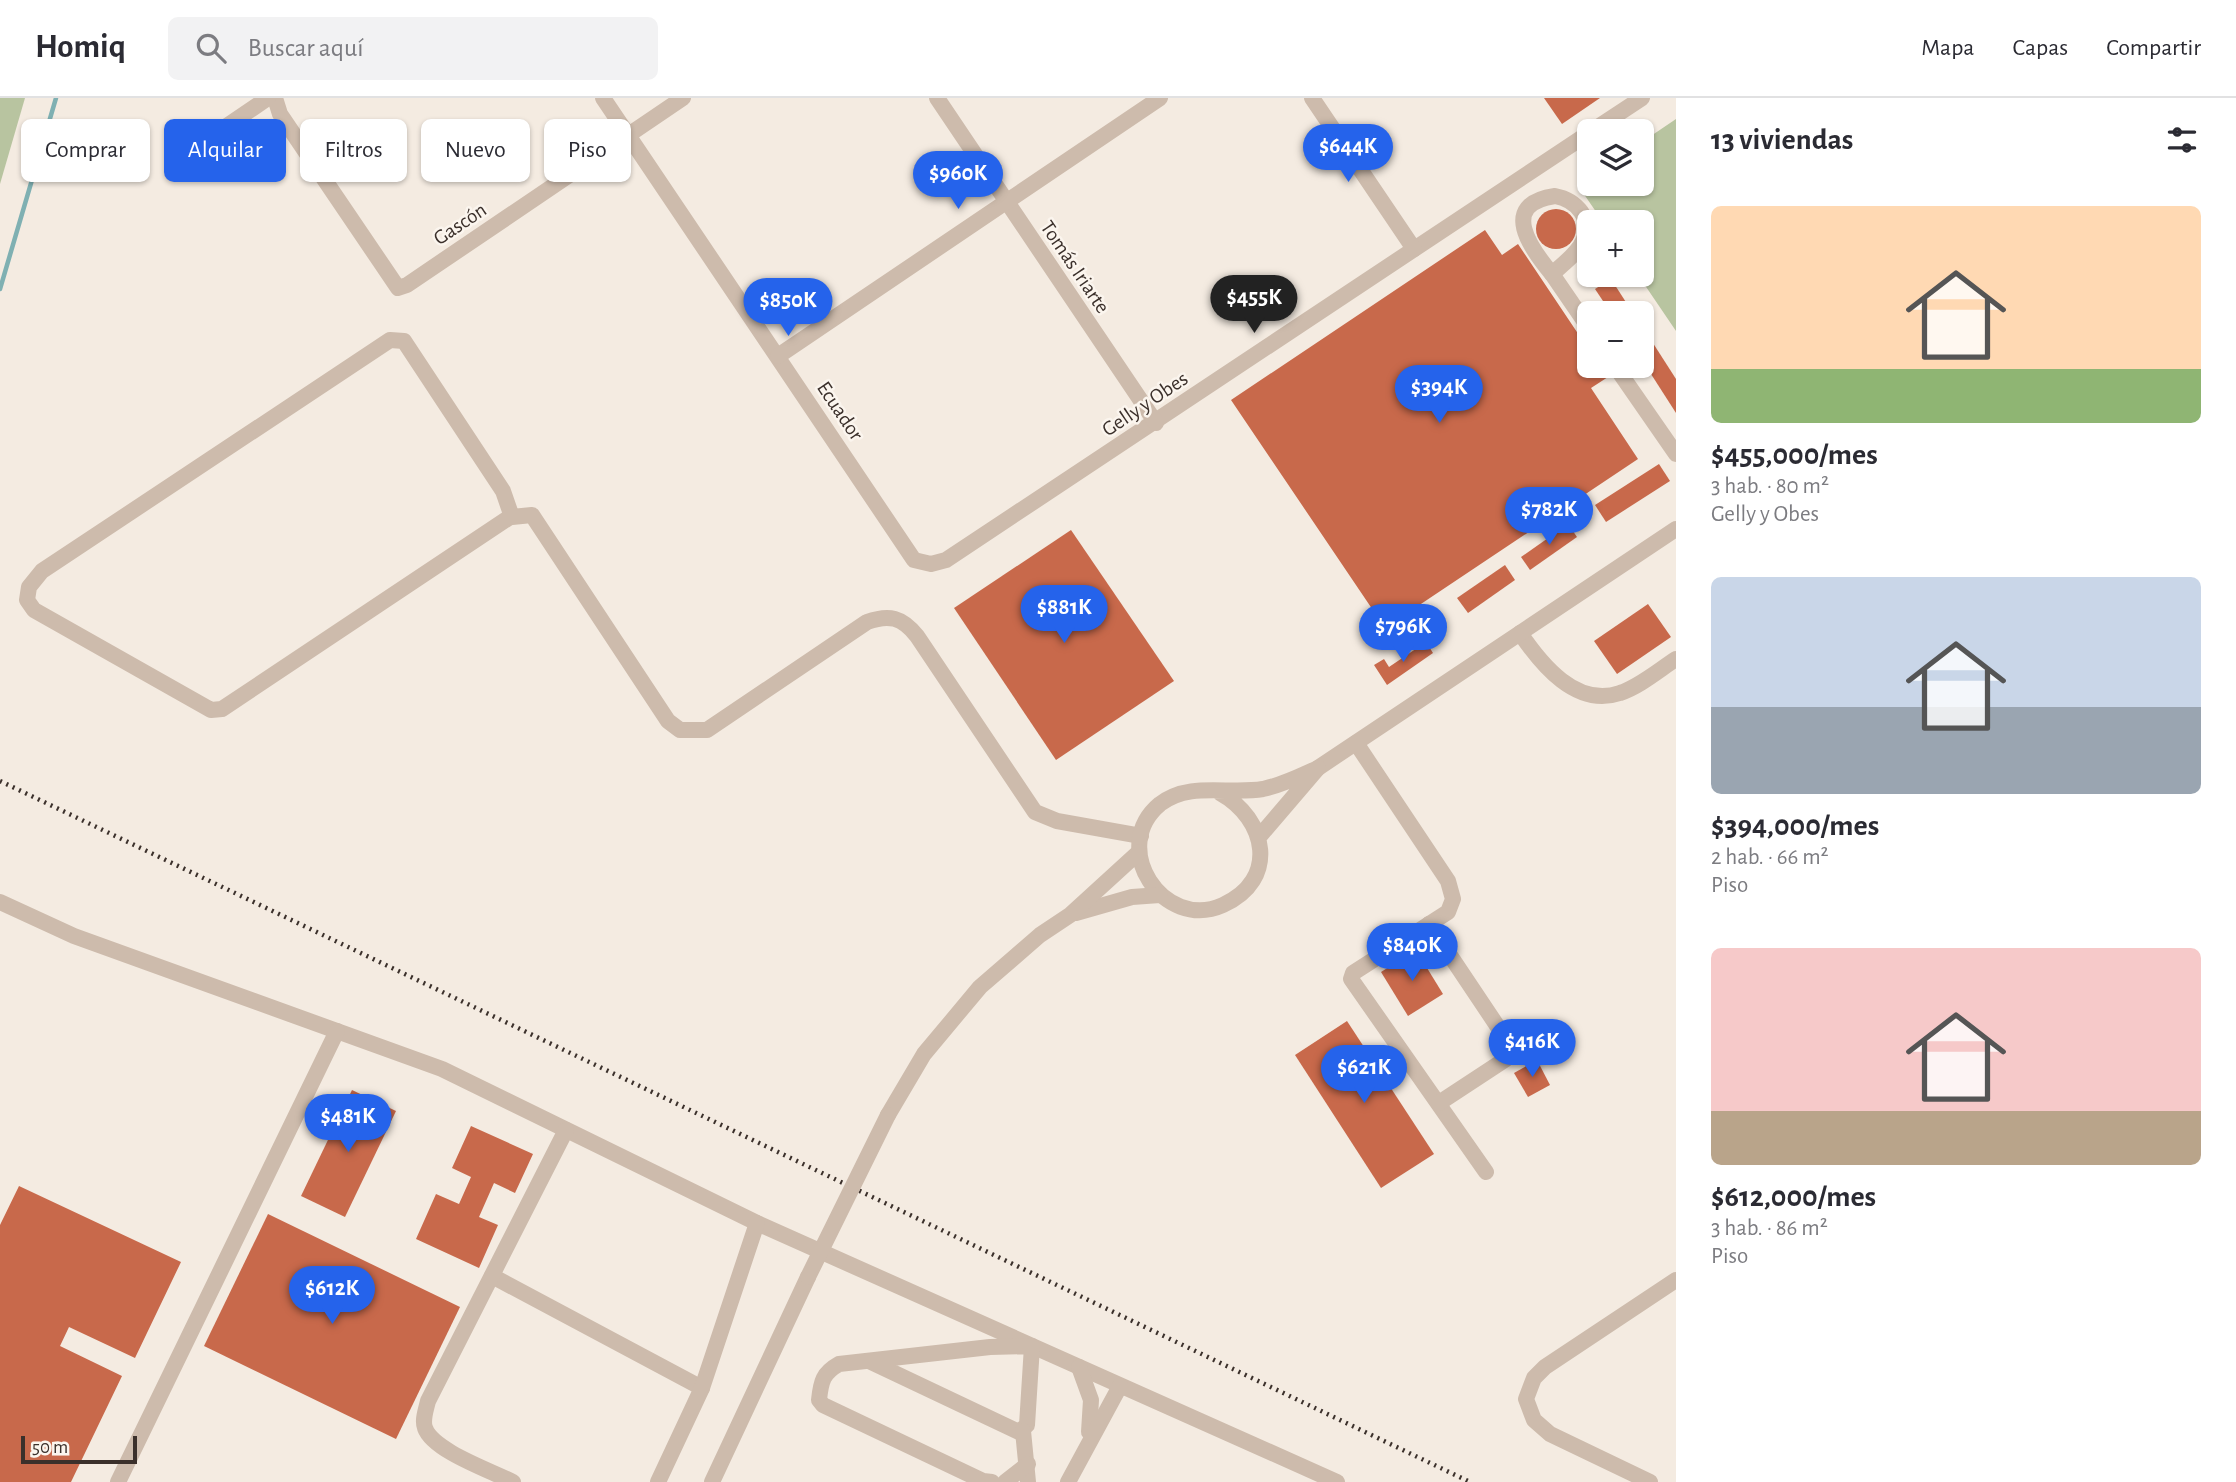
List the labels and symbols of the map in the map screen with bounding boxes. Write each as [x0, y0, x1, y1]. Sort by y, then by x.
pin: $644K [1299, 125, 1397, 184]
pin: $960K [909, 152, 1007, 211]
street label: Gascón [430, 199, 490, 249]
street label: Tomás Iriarte [1037, 217, 1113, 317]
pin: $455K [1205, 275, 1303, 335]
pin: $850K [739, 278, 837, 338]
pin: $394K [1390, 366, 1488, 425]
street label: Gelly y Obes [1098, 368, 1192, 440]
street label: Ecuador [813, 378, 867, 444]
pin: $782K [1500, 488, 1598, 547]
pin: $881K [1015, 586, 1113, 645]
pin: $796K [1354, 604, 1452, 664]
pin: $840K [1363, 924, 1461, 983]
pin: $416K [1483, 1020, 1581, 1079]
pin: $621K [1315, 1046, 1413, 1105]
pin: $481K [299, 1094, 397, 1154]
pin: $612K [283, 1266, 381, 1326]
scale bar [21, 1433, 136, 1465]

